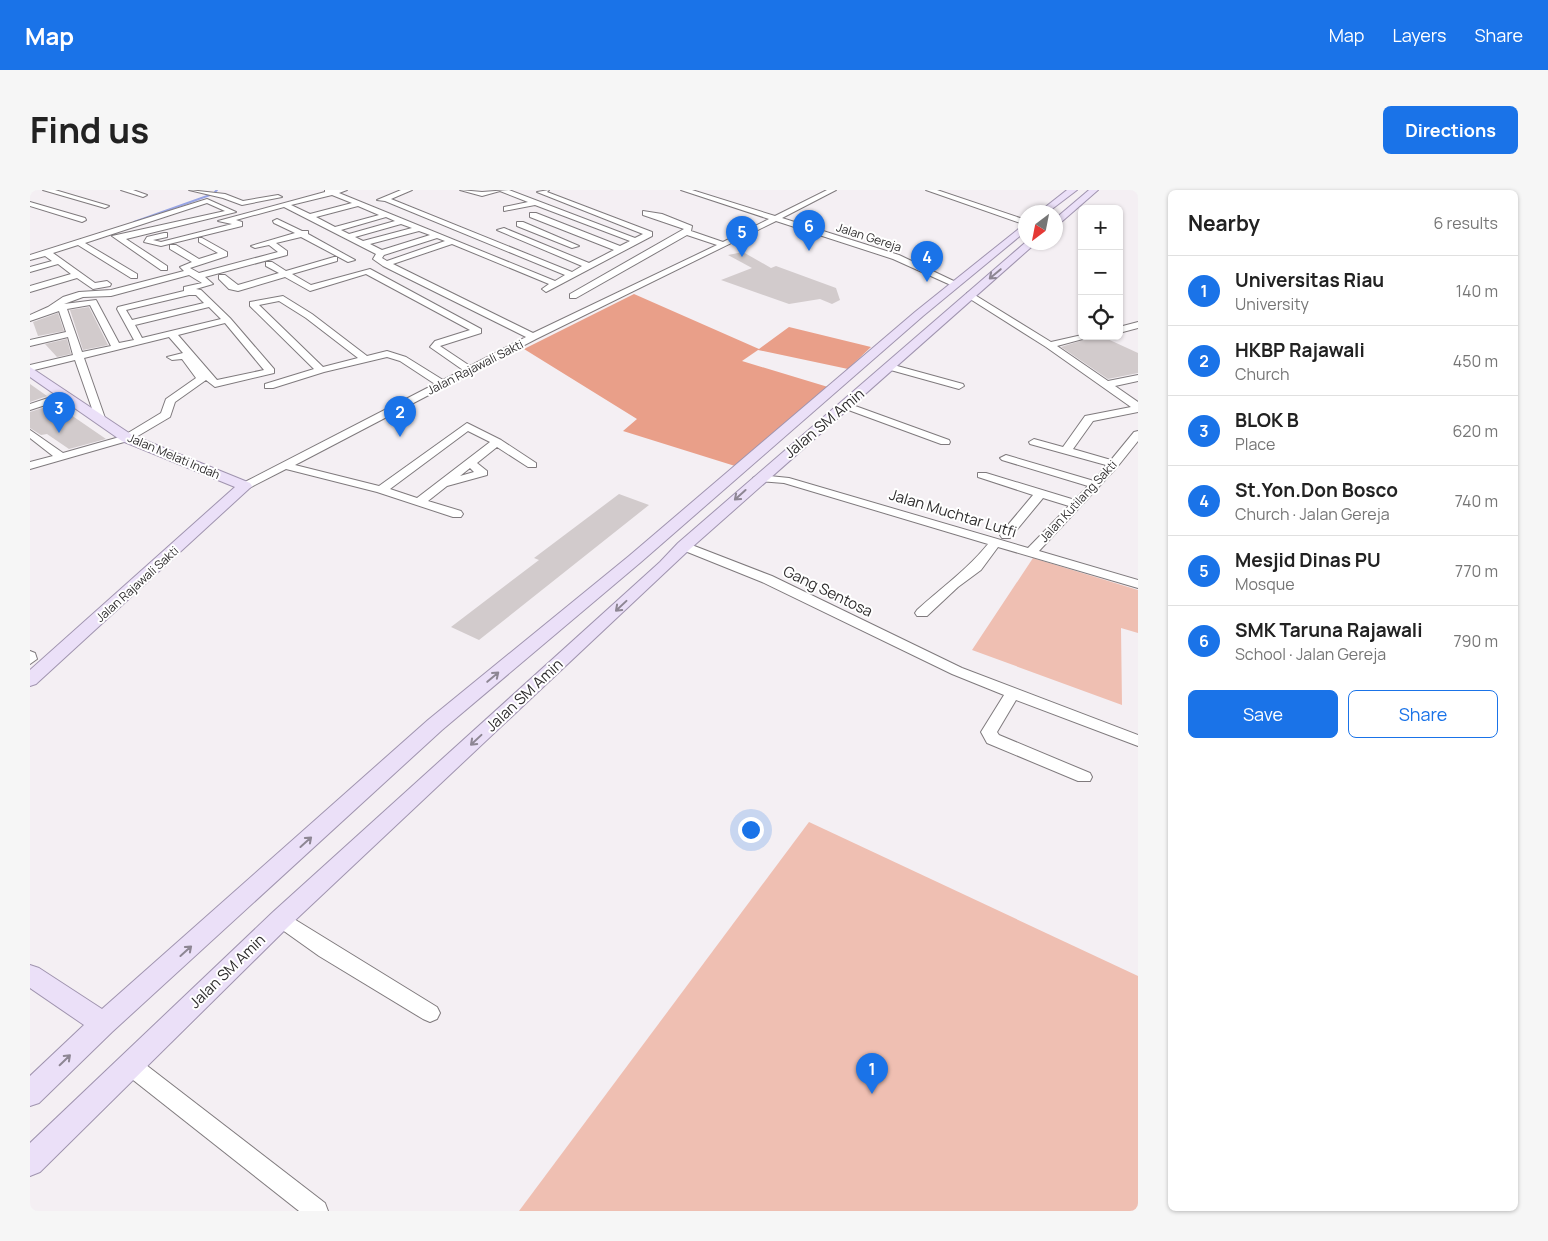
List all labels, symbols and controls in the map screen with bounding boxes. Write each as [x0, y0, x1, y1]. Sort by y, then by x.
text: Map [25, 19, 74, 52]
text: Map [1329, 23, 1364, 47]
text: Layers [1392, 23, 1446, 47]
text: Share [1474, 23, 1523, 47]
text: Find us [30, 106, 149, 154]
button: Directions [1383, 106, 1518, 154]
north arrow [1018, 205, 1063, 250]
map controls [1078, 205, 1123, 340]
button: + [1078, 205, 1123, 250]
text: Nearby [1188, 209, 1260, 237]
pin: 6 [793, 210, 825, 251]
text: 6 results [1433, 212, 1498, 234]
pin: 5 [726, 216, 758, 257]
street label: Jalan Gereja [834, 218, 904, 256]
pin: 4 [911, 241, 943, 282]
button: − [1078, 250, 1123, 295]
text: Universitas Riau [1235, 267, 1384, 293]
one-way arrow [988, 268, 1001, 280]
text: 1 [1200, 280, 1208, 302]
text: 140 m [1456, 280, 1498, 302]
text: University [1235, 293, 1309, 315]
button: locate [1078, 295, 1123, 340]
street label: Jalan Rajawali Sakti [424, 335, 526, 399]
text: HKBP Rajawali [1235, 337, 1365, 363]
text: 2 [1199, 350, 1209, 372]
text: 450 m [1453, 350, 1498, 372]
text: Church [1235, 363, 1289, 385]
street label: Jalan SM Amin [780, 383, 869, 463]
pin: 3 [43, 392, 75, 433]
pin: 2 [384, 396, 416, 437]
text: BLOK B [1235, 407, 1299, 433]
text: 3 [1199, 420, 1209, 442]
text: 620 m [1452, 420, 1498, 442]
street label: Jalan Melati Indah [125, 429, 223, 483]
text: Place [1235, 433, 1275, 455]
street label: Jalan Kutilang Sakti [1036, 456, 1120, 546]
text: St.Yon.Don Bosco [1235, 477, 1398, 503]
street label: Jalan Muchtar Lutfi [887, 484, 1019, 542]
one-way arrow [733, 490, 746, 501]
text: 4 [1199, 490, 1209, 512]
text: 740 m [1455, 490, 1498, 512]
text: Church · Jalan Gereja [1235, 503, 1390, 525]
street label: Jalan Rajawali Sakti [92, 542, 182, 626]
text: Mesjid Dinas PU [1235, 547, 1381, 573]
street label: Gang Sentosa [780, 560, 876, 622]
text: 5 [1199, 560, 1209, 582]
text: 770 m [1455, 560, 1498, 582]
text: Mosque [1235, 573, 1295, 595]
one-way arrow [615, 600, 628, 612]
text: SMK Taruna Rajawali [1235, 617, 1423, 643]
text: 6 [1199, 630, 1209, 652]
text: 790 m [1454, 630, 1498, 652]
text: School · Jalan Gereja [1235, 643, 1386, 665]
street label: Jalan SM Amin [481, 654, 567, 736]
one-way arrow [487, 671, 500, 682]
button: Save [1188, 690, 1338, 738]
button: Share [1348, 690, 1498, 738]
one-way arrow [469, 734, 482, 746]
your location [738, 817, 764, 843]
one-way arrow [300, 836, 313, 848]
street label: Jalan SM Amin [184, 929, 270, 1013]
one-way arrow [179, 945, 192, 957]
pin: 1 [856, 1053, 888, 1094]
one-way arrow [59, 1054, 72, 1066]

